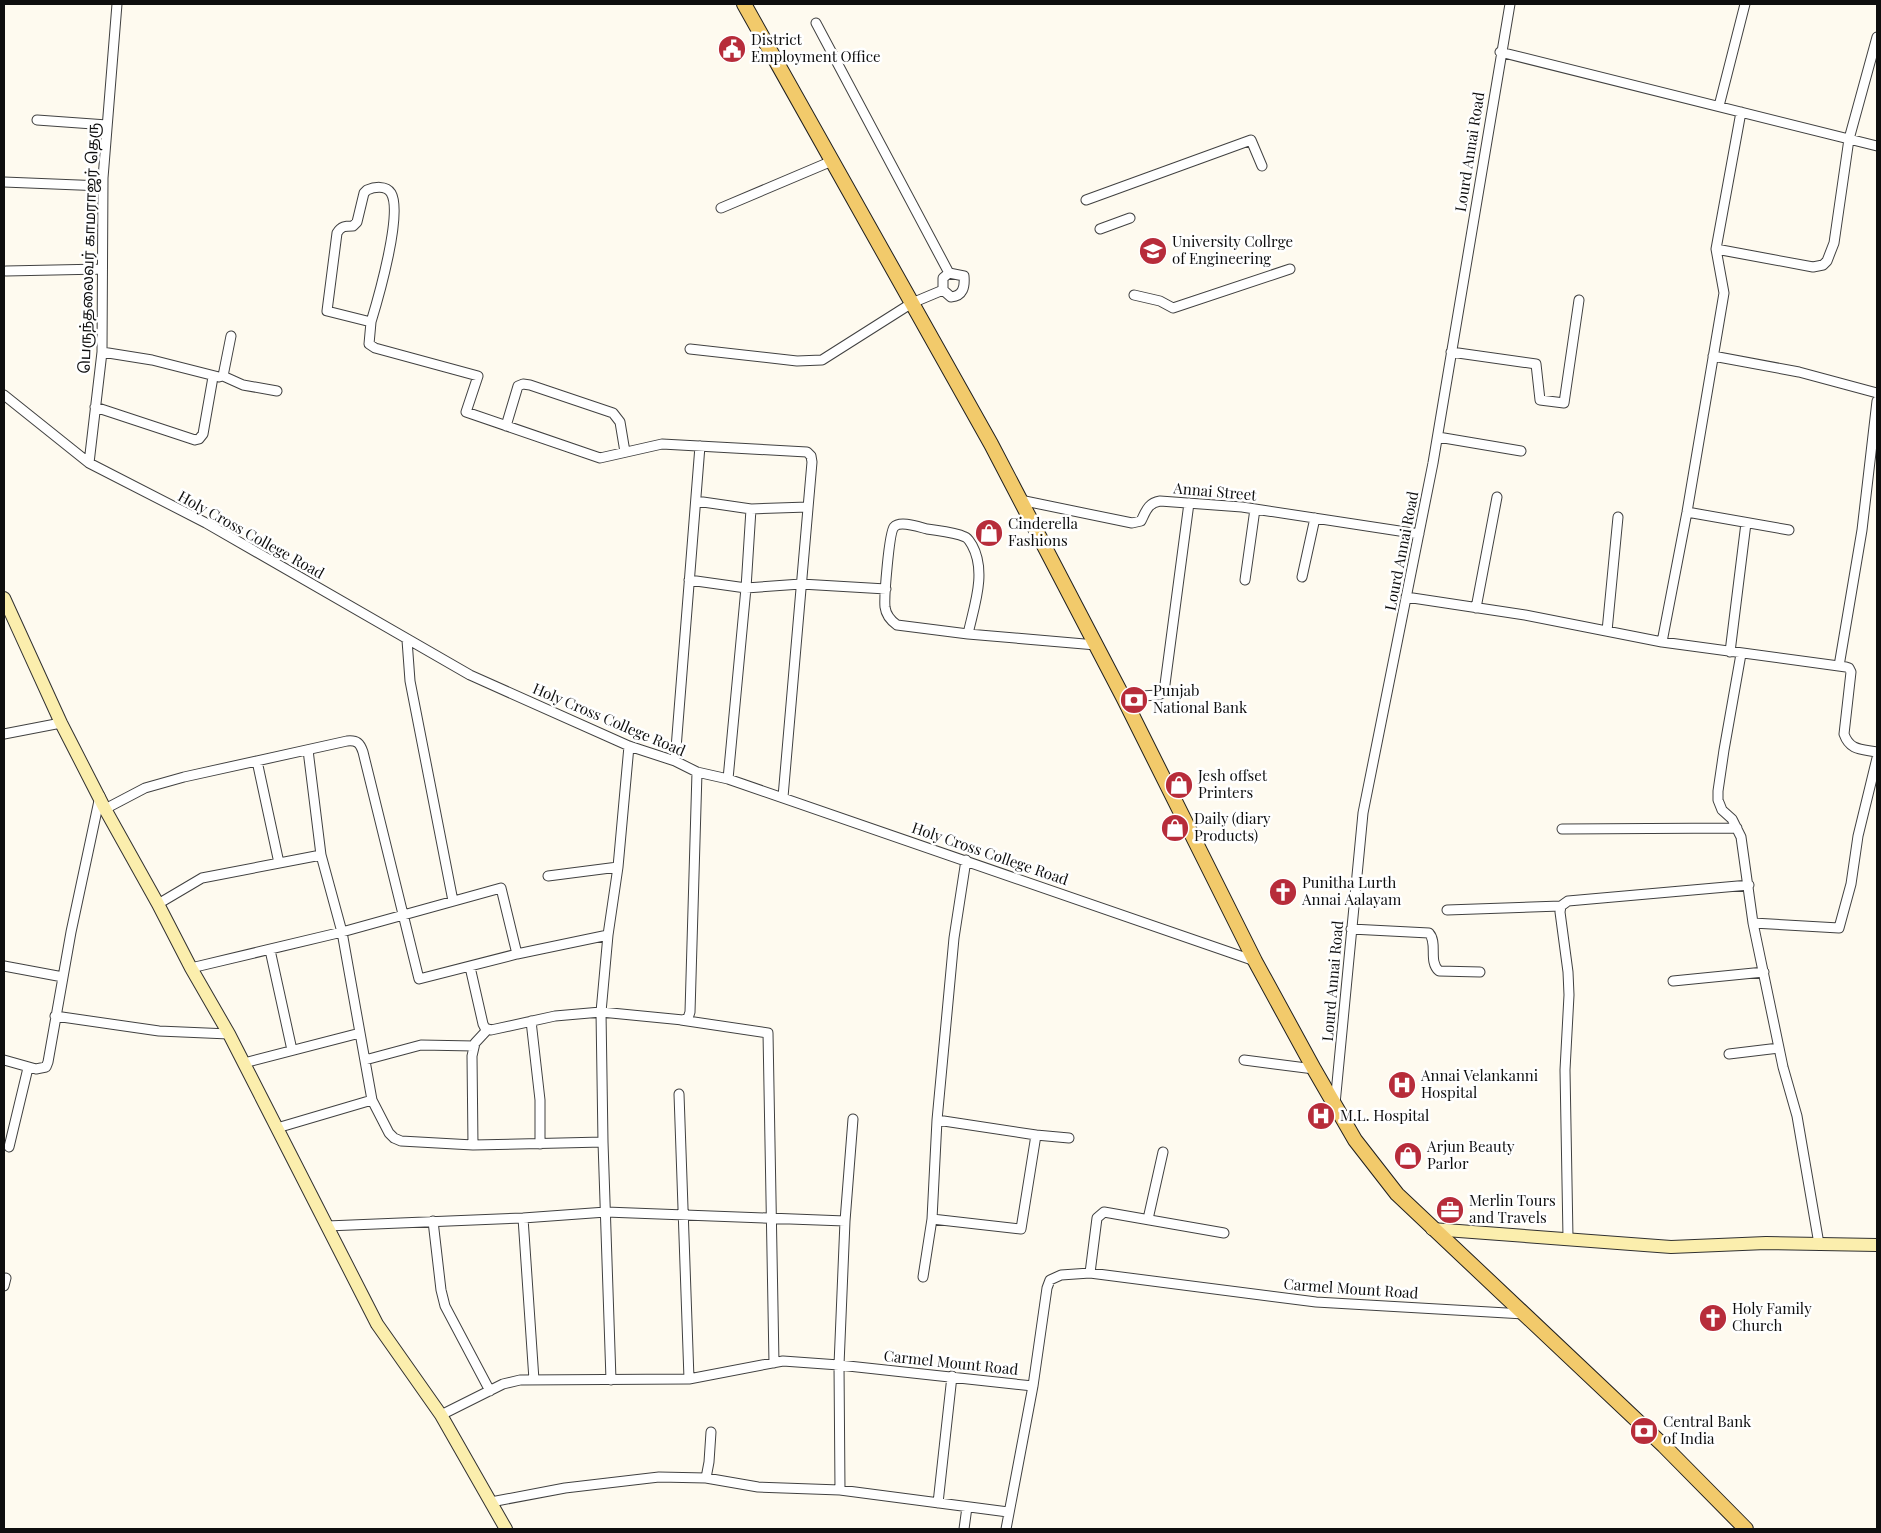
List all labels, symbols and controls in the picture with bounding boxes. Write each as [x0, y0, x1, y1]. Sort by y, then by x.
place label: District Employment Office [751, 29, 881, 66]
public building icon: District Employment Office [717, 34, 747, 64]
street label: Lourd Annai Road [1450, 90, 1488, 213]
street label: பெருந்தலைவர் காமராஜர் தெரு [74, 122, 104, 374]
place label: University Collrge of Engineering [1172, 231, 1293, 268]
school or university icon: University Collrge of Engineering [1138, 236, 1168, 266]
street label: Annai Street [1172, 477, 1258, 505]
street label: Holy Cross College Road [175, 486, 328, 583]
street label: Lourd Annai Road [1380, 489, 1422, 612]
place label: Cinderella Fashions [1008, 513, 1079, 550]
shop icon: Cinderella Fashions [974, 518, 1004, 548]
street label: Holy Cross College Road [530, 678, 689, 760]
place label: Punjab National Bank [1153, 680, 1248, 717]
bank icon: Punjab National Bank [1119, 685, 1149, 715]
place label: Jesh offset Printers [1197, 765, 1268, 802]
shop icon: Jesh offset Printers [1164, 770, 1194, 800]
place label: Daily (diary Products) [1194, 808, 1271, 845]
shop icon: Daily (diary Products) [1160, 813, 1190, 843]
street label: Holy Cross College Road [910, 817, 1071, 889]
place label: Punitha Lurth Annai Aalayam [1301, 872, 1402, 909]
church icon: Punitha Lurth Annai Aalayam [1268, 877, 1298, 907]
street label: Lourd Annai Road [1317, 919, 1347, 1042]
place label: Annai Velankanni Hospital [1420, 1065, 1539, 1102]
hospital icon: Annai Velankanni Hospital [1387, 1070, 1417, 1100]
hospital icon: M.L. Hospital [1306, 1101, 1336, 1131]
place label: M.L. Hospital [1340, 1105, 1429, 1125]
place label: Arjun Beauty Parlor [1426, 1136, 1515, 1173]
shop icon: Arjun Beauty Parlor [1393, 1141, 1423, 1171]
place label: Merlin Tours and Travels [1469, 1190, 1556, 1227]
office icon: Merlin Tours and Travels [1435, 1195, 1465, 1225]
street label: Carmel Mount Road [1283, 1273, 1419, 1303]
place label: Holy Family Church [1732, 1298, 1812, 1335]
church icon: Holy Family Church [1698, 1303, 1728, 1333]
street label: Carmel Mount Road [883, 1345, 1020, 1379]
place label: Central Bank of India [1663, 1411, 1752, 1448]
bank icon: Central Bank of India [1629, 1416, 1659, 1446]

